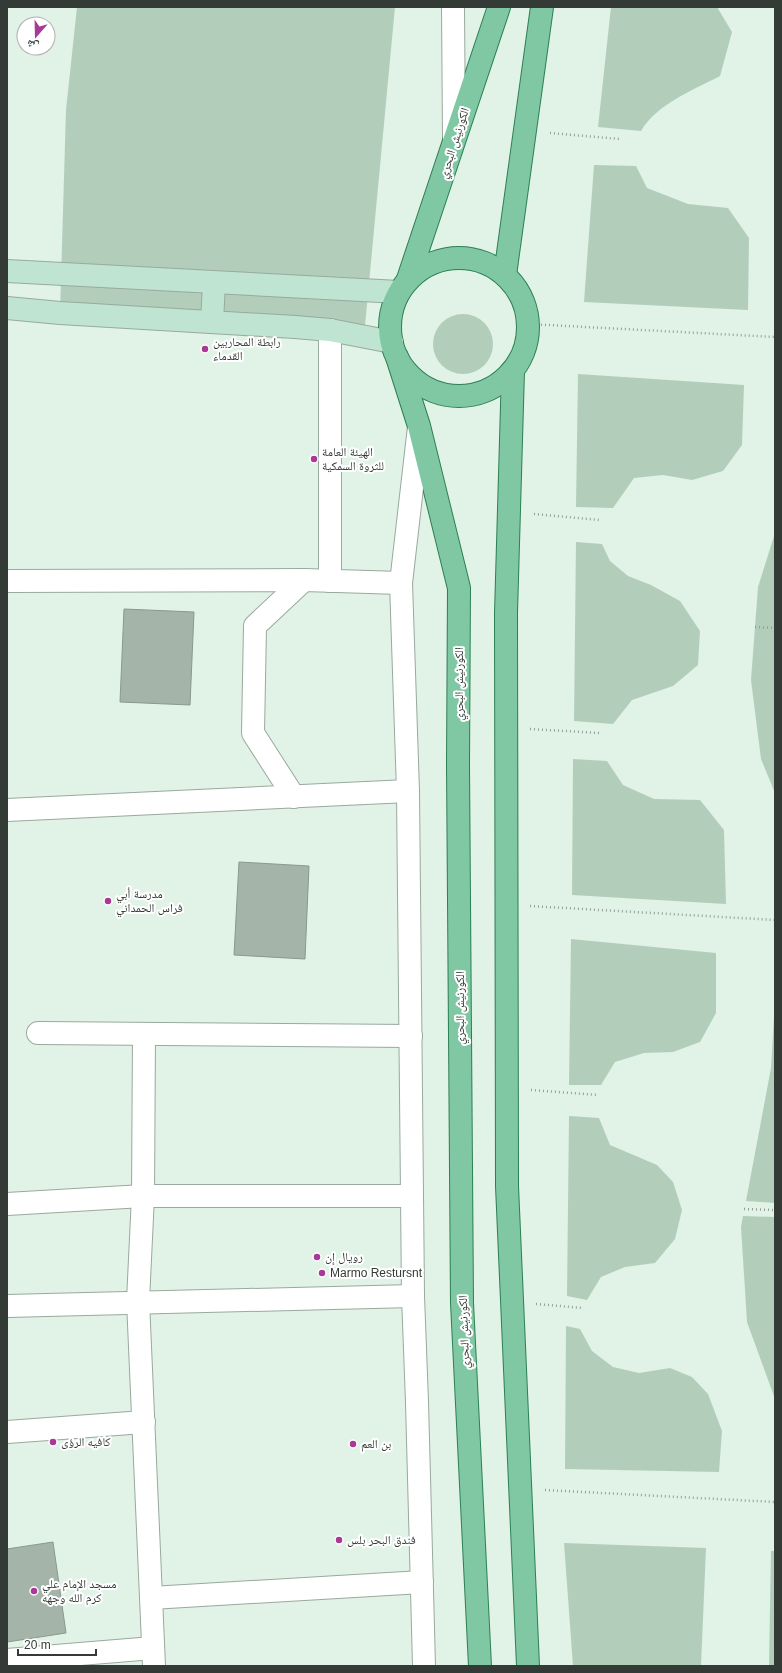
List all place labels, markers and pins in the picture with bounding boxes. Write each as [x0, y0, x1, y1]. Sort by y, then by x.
place label: رابطة المحاربين القدماء [213, 335, 281, 363]
marker: رابطة المحاربين القدماء [200, 344, 210, 354]
place label: الهيئة العامة للثروة السمكية [322, 445, 384, 473]
marker: الهيئة العامة للثروة السمكية [309, 454, 319, 464]
place label: مدرسة أبي فراس الحمداني [116, 887, 183, 918]
marker: مدرسة أبي فراس الحمداني [103, 896, 113, 906]
place label: رويال إن [325, 1250, 363, 1265]
marker: رويال إن [312, 1252, 322, 1262]
place label: Marmo Restursnt [330, 1266, 423, 1280]
marker: Marmo Restursnt [317, 1268, 327, 1278]
place label: كافيه الرؤى [61, 1435, 110, 1449]
marker: كافيه الرؤى [48, 1437, 58, 1447]
place label: بن العم [361, 1437, 391, 1452]
marker: بن العم [348, 1439, 358, 1449]
place label: فندق البحر بلس [347, 1533, 416, 1547]
marker: فندق البحر بلس [334, 1535, 344, 1545]
place label: مسجد الإمام علي كرم الله وجهه [42, 1577, 116, 1606]
marker: مسجد الإمام علي كرم الله وجهه [29, 1586, 39, 1596]

